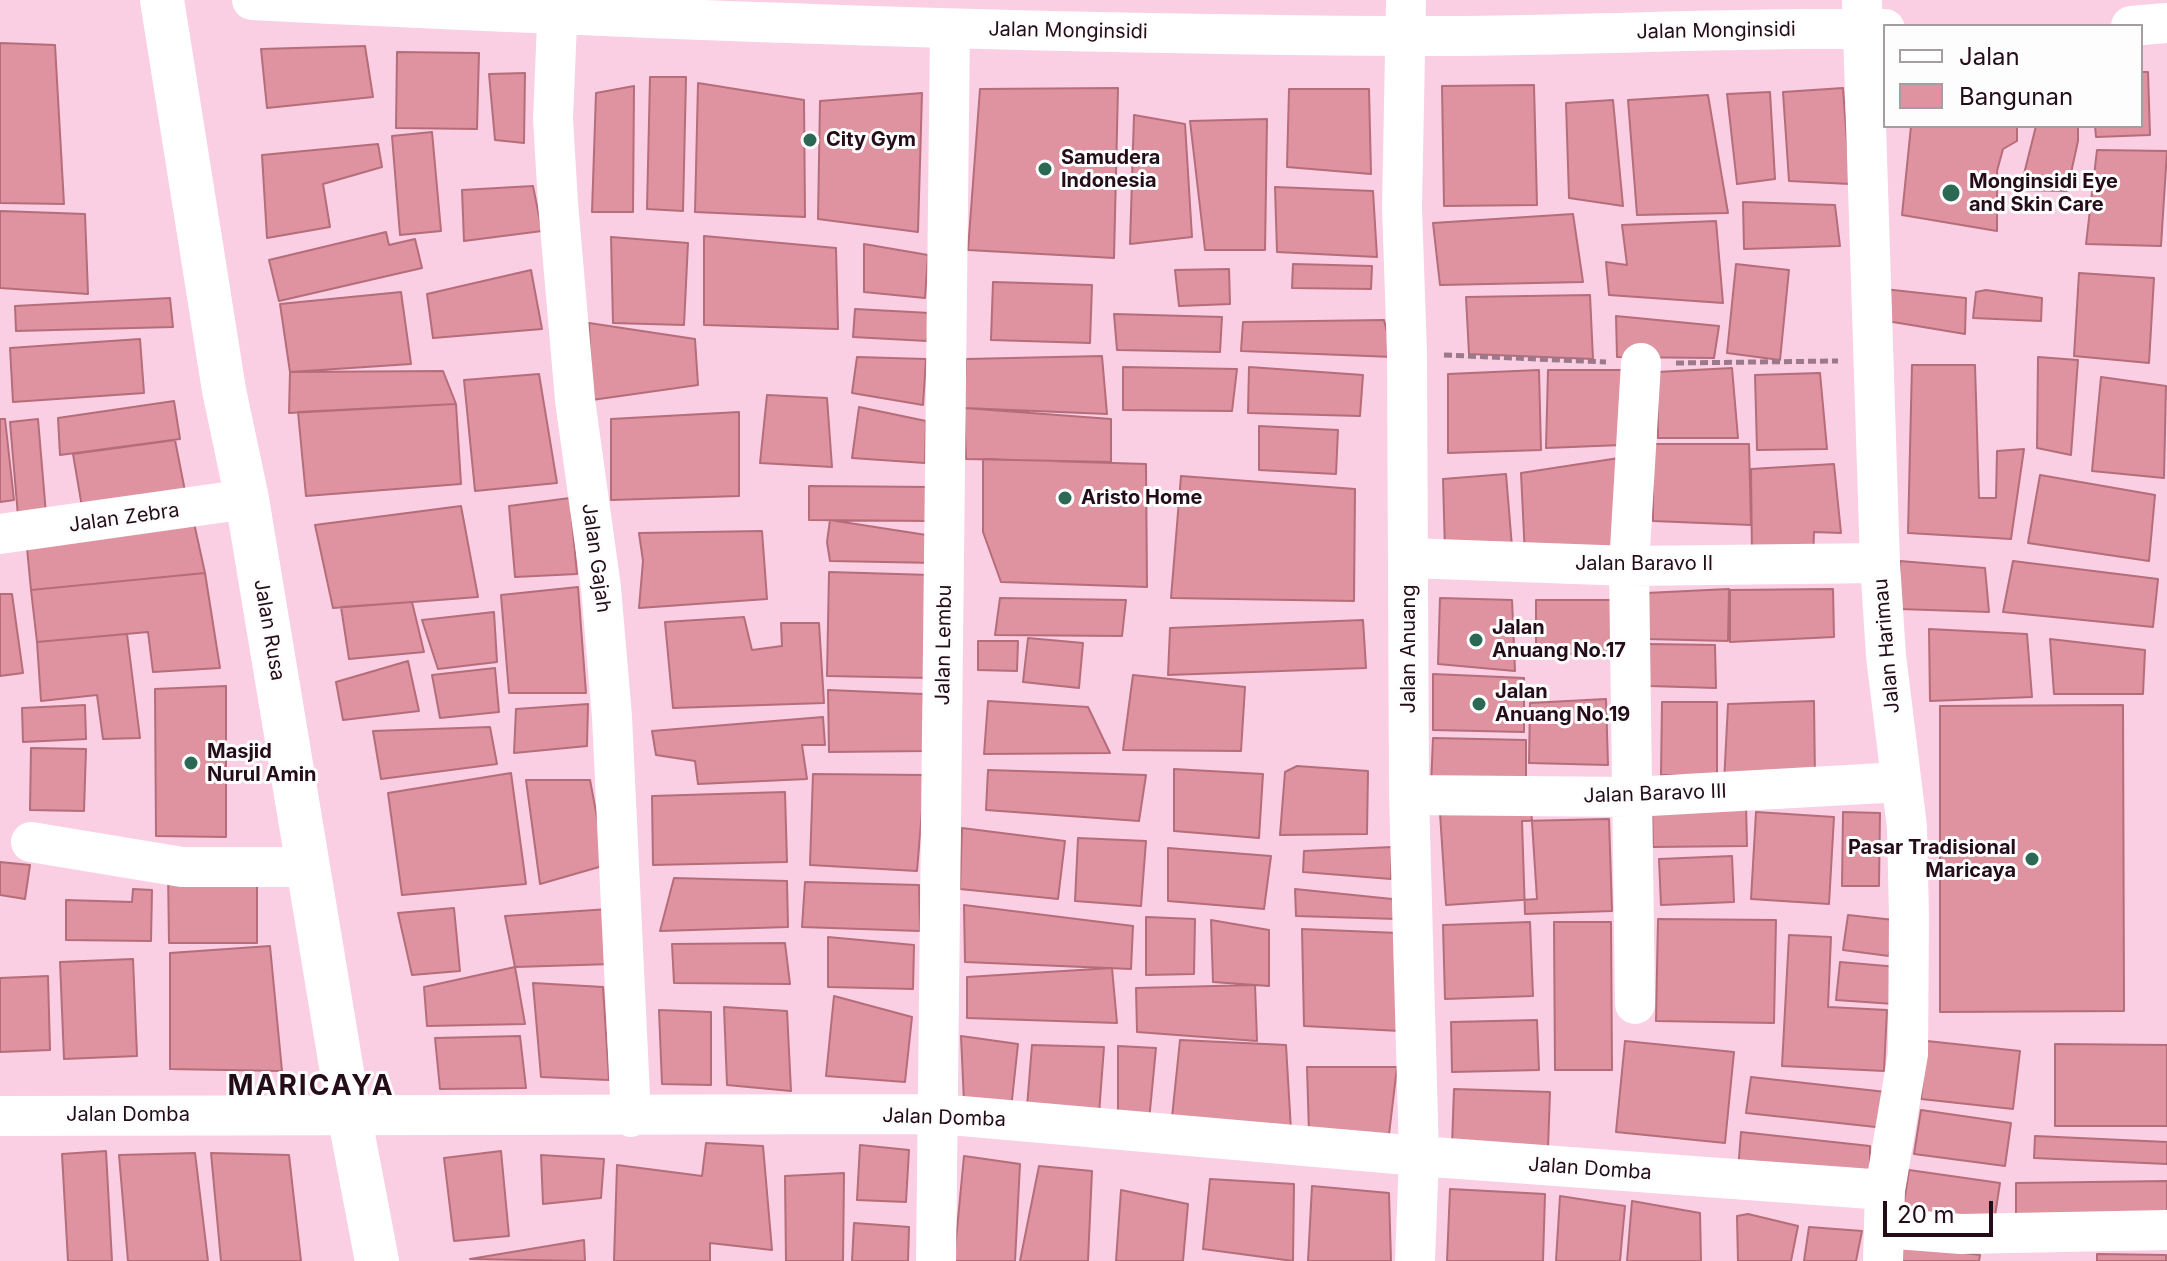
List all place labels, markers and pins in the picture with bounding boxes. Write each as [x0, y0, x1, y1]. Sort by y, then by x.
place label: City Gym [826, 128, 916, 152]
marker: City Gym [801, 131, 819, 149]
place label: Samudera Indonesia [1061, 146, 1160, 193]
marker: Samudera Indonesia [1036, 160, 1054, 178]
place label: Monginsidi Eye and Skin Care [1969, 170, 2118, 217]
marker: Monginsidi Eye and Skin Care [1940, 182, 1962, 204]
place label: Aristo Home [1081, 486, 1202, 510]
marker: Aristo Home [1056, 489, 1074, 507]
place label: Jalan Anuang No.17 [1492, 616, 1626, 663]
marker: Jalan Anuang No.17 [1467, 631, 1485, 649]
place label: Jalan Anuang No.19 [1495, 680, 1630, 727]
marker: Jalan Anuang No.19 [1470, 695, 1488, 713]
place label: Masjid Nurul Amin [207, 740, 317, 787]
marker: Masjid Nurul Amin [182, 754, 200, 772]
place label: Pasar Tradisional Maricaya [1848, 836, 2016, 883]
marker: Pasar Tradisional Maricaya [2023, 850, 2041, 868]

